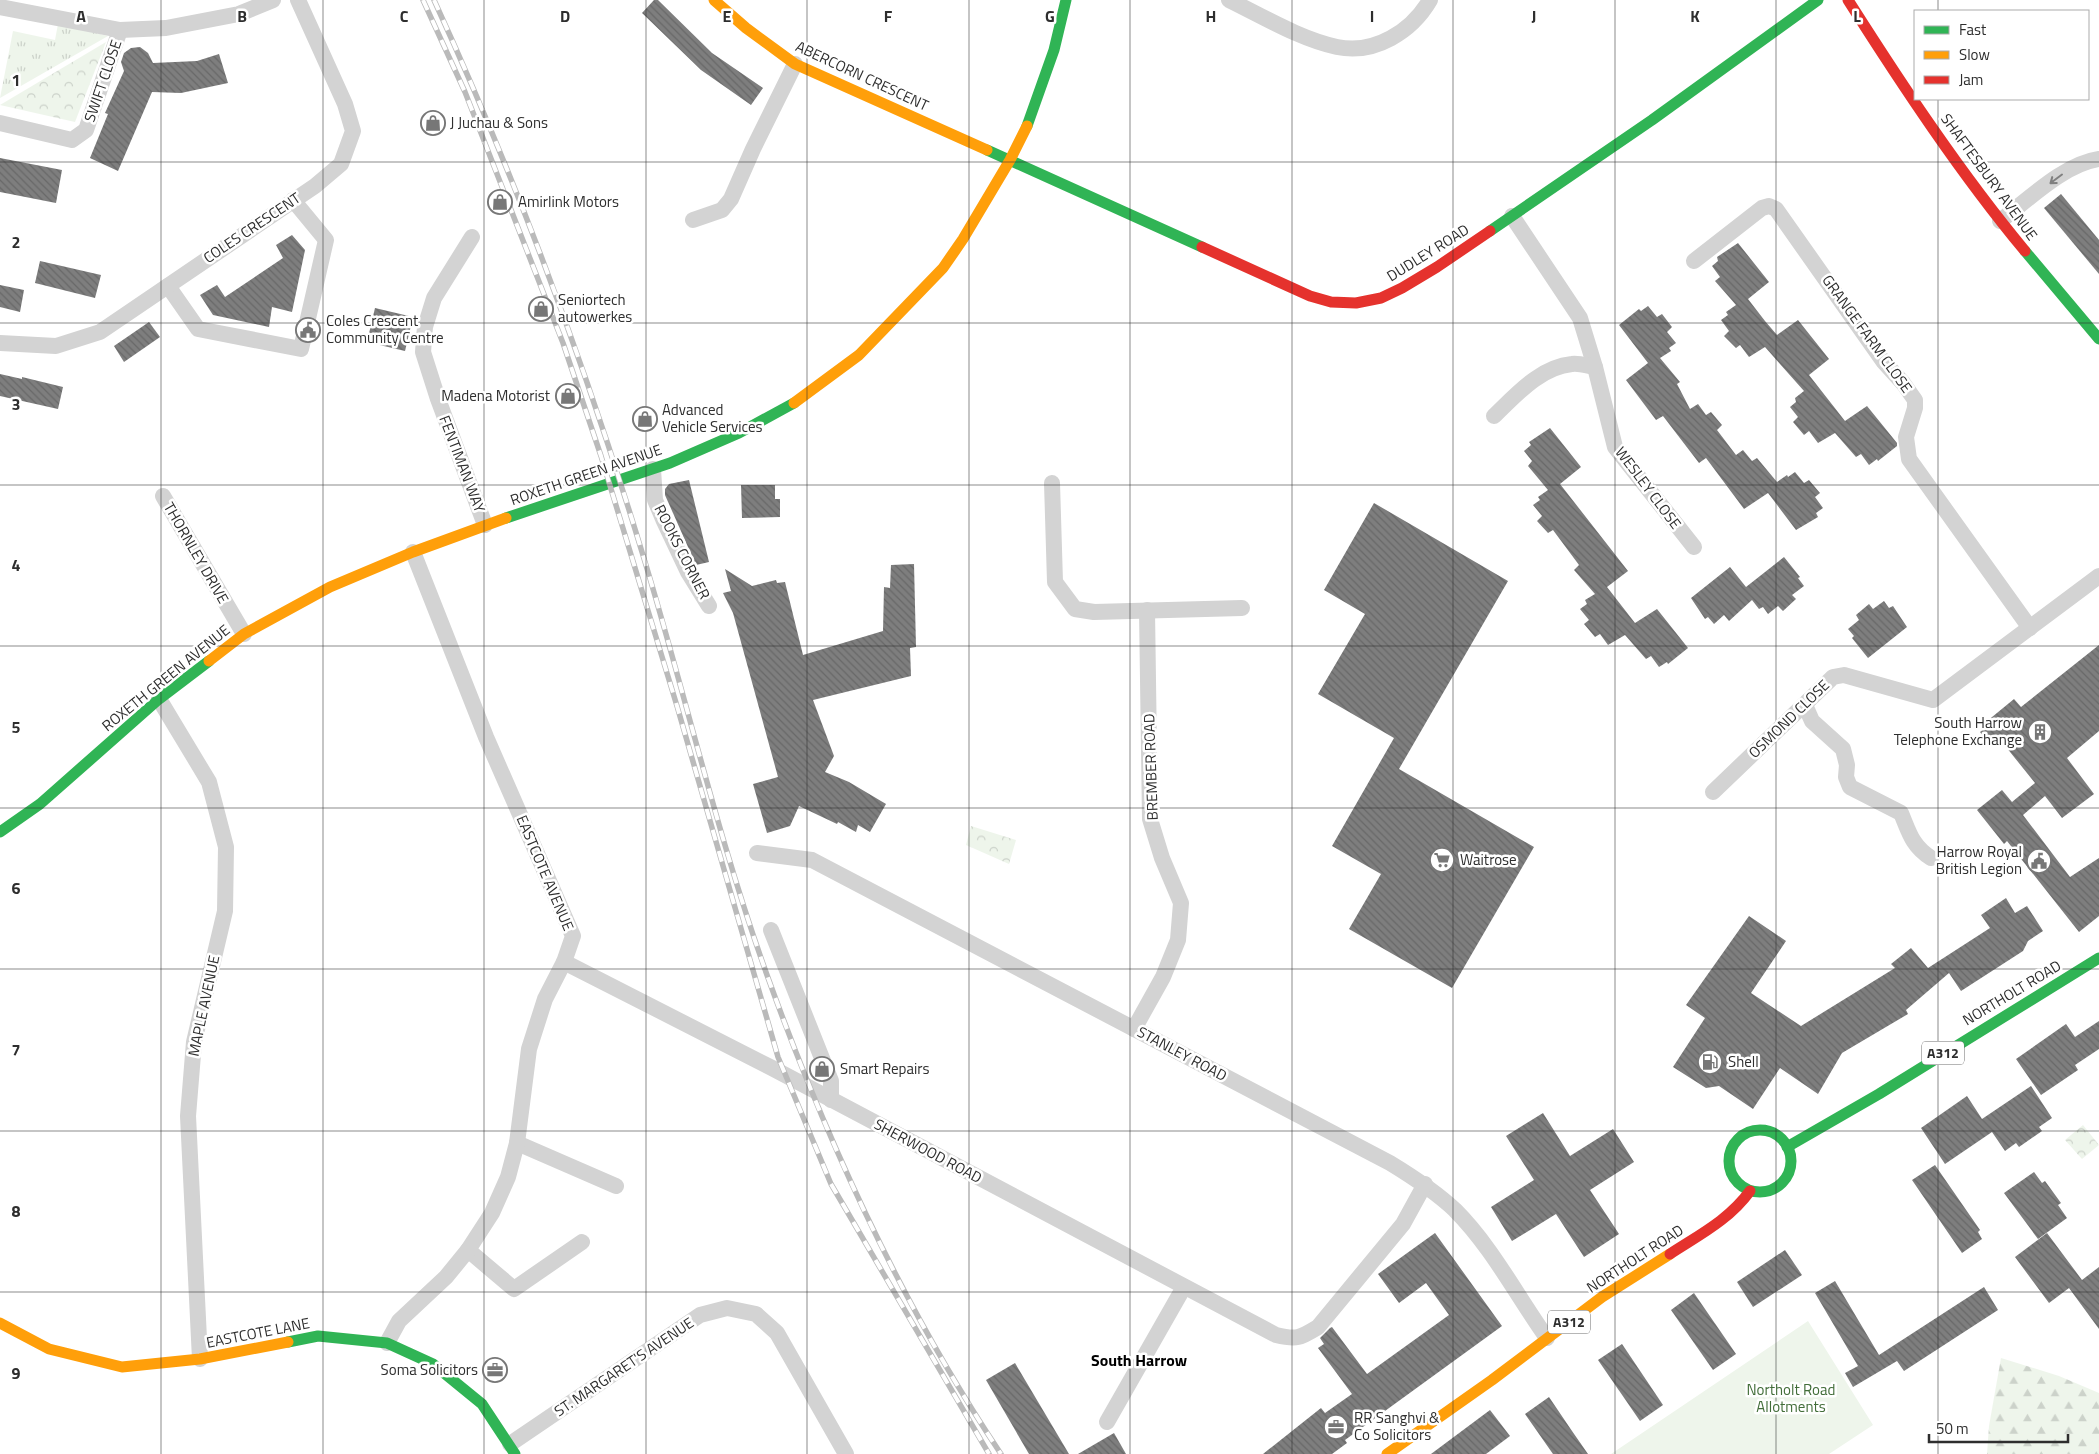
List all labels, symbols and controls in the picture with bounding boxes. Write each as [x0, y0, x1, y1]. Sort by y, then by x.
text: A [76, 4, 86, 28]
text: B [237, 4, 247, 28]
text: C [400, 4, 409, 28]
text: D [560, 4, 570, 28]
text: E [723, 4, 732, 28]
text: F [884, 4, 893, 28]
text: G [1045, 4, 1055, 28]
text: H [1206, 4, 1216, 28]
text: I [1370, 4, 1374, 28]
text: J [1532, 4, 1536, 28]
text: K [1690, 4, 1700, 28]
text: L [1853, 4, 1861, 28]
legend [1914, 10, 2089, 100]
text: Fast [1959, 18, 1987, 41]
street label: ABERCORN CRESCENT [792, 35, 933, 117]
street label: SWIFT CLOSE [78, 37, 127, 125]
text: Slow [1959, 43, 1990, 66]
text: 1 [12, 68, 20, 92]
text: Jam [1959, 68, 1983, 91]
street label: SHAFTESBURY AVENUE [1935, 108, 2043, 245]
shop icon: J Juchau & Sons [420, 110, 446, 136]
place label: J Juchau & Sons [450, 111, 548, 134]
one-way arrow [2050, 174, 2063, 185]
street label: COLES CRESCENT [198, 186, 305, 269]
shop icon: Amirlink Motors [487, 189, 513, 215]
place label: Amirlink Motors [518, 190, 619, 213]
street label: DUDLEY ROAD [1382, 218, 1473, 287]
text: 2 [12, 230, 20, 254]
street label: GRANGE FARM CLOSE [1817, 270, 1918, 398]
place label: Seniortech autowerkes [558, 288, 632, 328]
shop icon: Seniortech autowerkes [528, 296, 554, 322]
place label: Coles Crescent Community Centre [326, 309, 444, 349]
public building icon: Coles Crescent Community Centre [295, 317, 321, 343]
shop icon: Madena Motorist [555, 383, 581, 409]
place label: Madena Motorist [441, 384, 551, 407]
text: 3 [12, 392, 20, 416]
place label: Advanced Vehicle Services [662, 398, 762, 438]
shop icon: Advanced Vehicle Services [632, 406, 658, 432]
street label: FENTIMAN WAY [433, 412, 492, 516]
street label: ROXETH GREEN AVENUE [507, 438, 665, 511]
street label: WESLEY CLOSE [1610, 442, 1687, 534]
street label: THORNLEY DRIVE [158, 498, 235, 608]
street label: ROOKS CORNER [649, 500, 716, 603]
text: 4 [12, 553, 21, 577]
street label: ROXETH GREEN AVENUE [97, 619, 235, 737]
street label: OSMOND CLOSE [1743, 674, 1834, 763]
place label: South Harrow Telephone Exchange [1894, 711, 2022, 751]
street label: BREMBER ROAD [1137, 713, 1164, 821]
text: 5 [12, 715, 21, 739]
building icon: South Harrow Telephone Exchange [2027, 719, 2053, 745]
street label: EASTCOTE AVENUE [511, 811, 580, 934]
place label: Harrow Royal British Legion [1936, 840, 2022, 880]
supermarket icon: Waitrose [1429, 847, 1455, 873]
place label: Waitrose [1460, 848, 1517, 871]
public building icon: Harrow Royal British Legion [2026, 848, 2052, 874]
text: 6 [12, 876, 21, 900]
street label: MAPLE AVENUE [182, 953, 225, 1059]
street label: NORTHOLT ROAD [1958, 954, 2065, 1031]
street label: STANLEY ROAD [1133, 1020, 1231, 1087]
text: 7 [12, 1038, 20, 1062]
road number: A312 [1922, 1042, 1964, 1064]
fuel station icon: Shell [1697, 1049, 1723, 1075]
place label: Shell [1728, 1050, 1759, 1073]
shop icon: Smart Repairs [809, 1056, 835, 1082]
place label: Smart Repairs [840, 1057, 930, 1080]
street label: SHERWOOD ROAD [870, 1112, 986, 1189]
text: 8 [12, 1199, 21, 1223]
street label: NORTHOLT ROAD [1582, 1219, 1688, 1299]
road number: A312 [1548, 1310, 1590, 1334]
street label: EASTCOTE LANE [204, 1311, 311, 1354]
street label: ST. MARGARET'S AVENUE [549, 1311, 698, 1422]
district label: South Harrow [1091, 1348, 1187, 1372]
office icon: Soma Solicitors [482, 1357, 508, 1383]
place label: Soma Solicitors [381, 1358, 478, 1381]
text: 9 [12, 1361, 21, 1385]
park label: Northolt Road Allotments [1747, 1378, 1835, 1418]
place label: RR Sanghvi & Co Solicitors [1354, 1406, 1440, 1446]
scale bar [1929, 1412, 2068, 1444]
office icon: RR Sanghvi & Co Solicitors [1323, 1414, 1349, 1440]
text: 50 m [1936, 1417, 1969, 1440]

